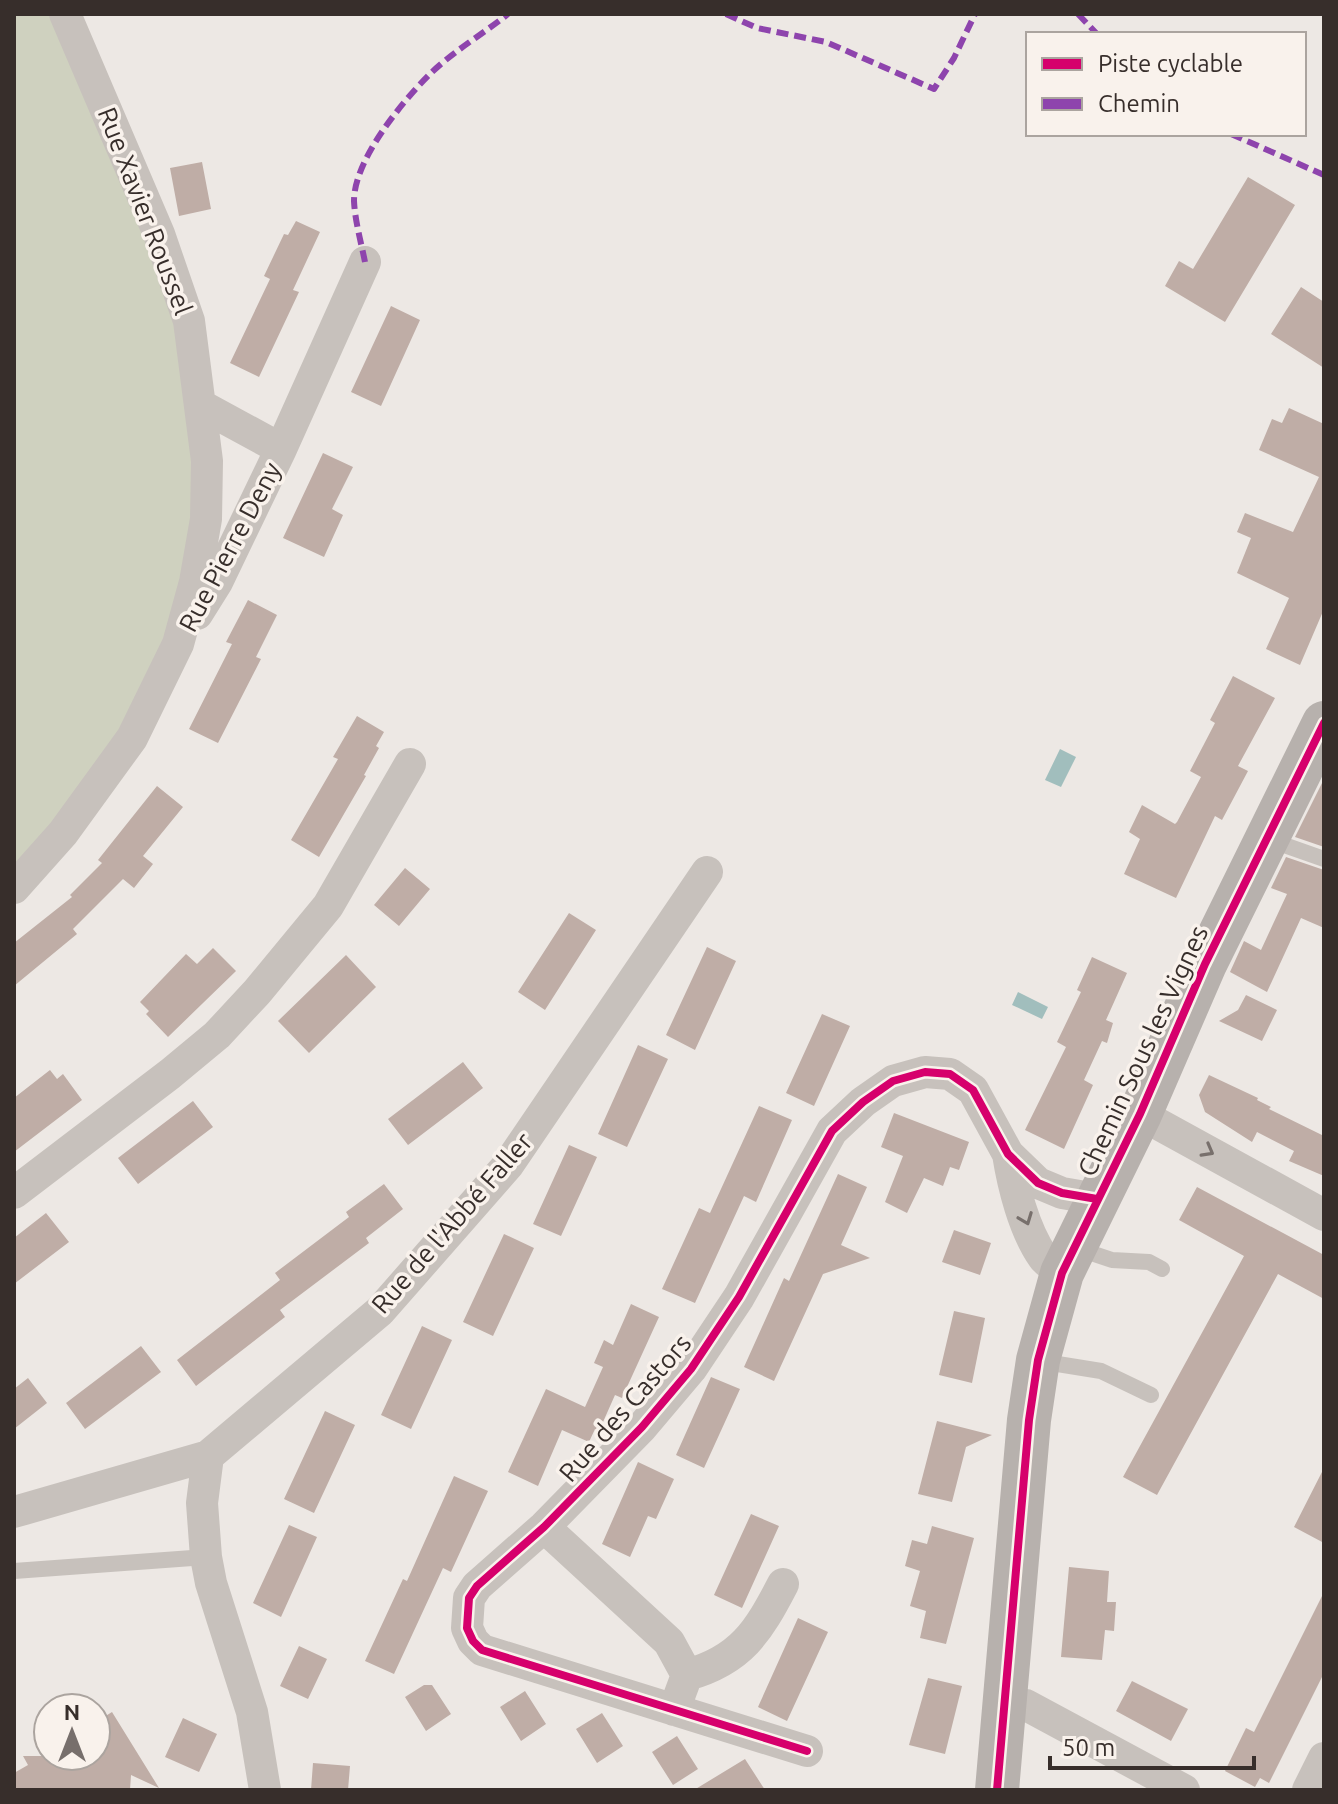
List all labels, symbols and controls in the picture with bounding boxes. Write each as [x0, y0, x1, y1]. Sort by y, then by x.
legend [1026, 32, 1306, 136]
text: Piste cyclable [1098, 50, 1243, 77]
text: Chemin [1098, 90, 1180, 117]
street label: Rue Xavier Roussel [93, 103, 198, 319]
street label: Rue Pierre Deny [173, 457, 286, 636]
street label: Chemin Sous les Vignes [1072, 921, 1213, 1181]
street label: Rue de l'Abbé Faller [365, 1126, 538, 1319]
one-way arrow [1200, 1142, 1214, 1157]
one-way arrow [1016, 1211, 1033, 1225]
street label: Rue des Castors [553, 1328, 696, 1487]
north arrow [32, 1692, 112, 1772]
text: N [64, 1699, 80, 1724]
scale bar [1050, 1720, 1254, 1770]
text: 50 m [1062, 1734, 1115, 1761]

